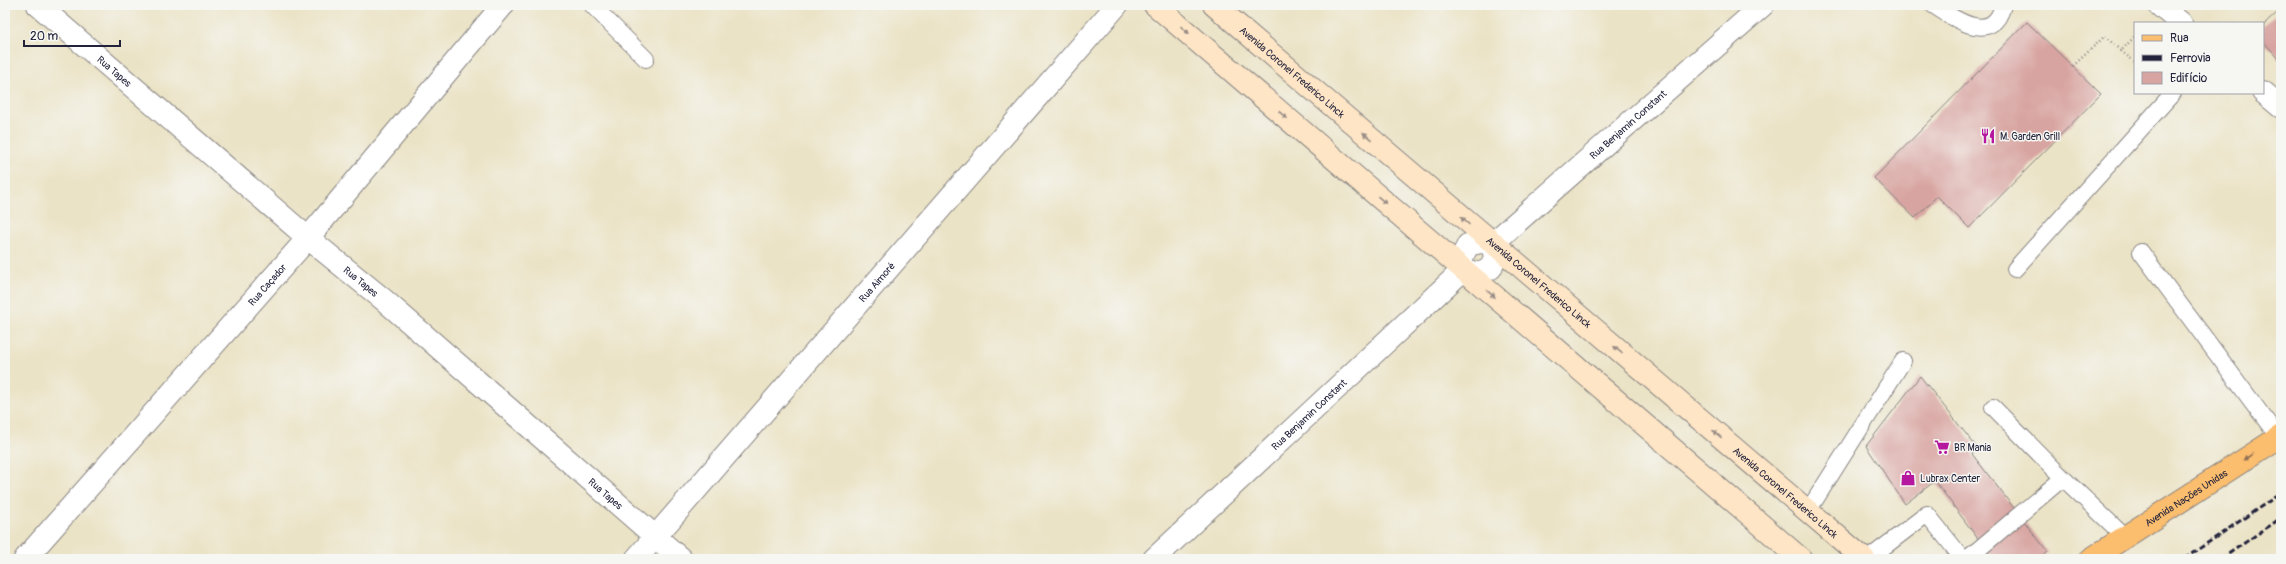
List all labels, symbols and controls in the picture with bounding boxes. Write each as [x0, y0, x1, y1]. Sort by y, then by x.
scale bar [24, 22, 120, 48]
legend [2134, 22, 2264, 94]
street label: Avenida Coronel Frederico Linck [1237, 24, 1347, 121]
one-way arrow [1180, 26, 1190, 35]
text: 20 m [30, 29, 59, 44]
text: Rua [2170, 31, 2189, 46]
text: Ferrovia [2170, 51, 2211, 66]
street label: Rua Tapes [94, 54, 134, 90]
text: Edifício [2170, 71, 2208, 86]
street label: Rua Benjamin Constant [1587, 87, 1670, 162]
one-way arrow [1278, 111, 1289, 120]
restaurant icon: M. Garden Grill [1979, 127, 1997, 145]
place label: M. Garden Grill [2000, 131, 2060, 143]
one-way arrow [1361, 132, 1372, 141]
one-way arrow [1376, 196, 1387, 205]
one-way arrow [1460, 216, 1470, 225]
street label: Avenida Coronel Frederico Linck [1483, 235, 1594, 331]
street label: Rua Aimoré [857, 260, 898, 305]
street label: Rua Caçador [246, 261, 290, 309]
street label: Rua Tapes [341, 264, 381, 300]
one-way arrow [1487, 289, 1496, 298]
one-way arrow [1612, 346, 1623, 355]
street label: Rua Benjamin Constant [1269, 376, 1350, 453]
one-way arrow [1712, 429, 1723, 438]
supermarket icon: BR Mania [1933, 438, 1951, 456]
place label: BR Mania [1954, 442, 1992, 454]
street label: Avenida Coronel Frederico Linck [1730, 445, 1841, 542]
one-way arrow [2242, 454, 2254, 461]
street label: Avenida Nações Unidas [2143, 467, 2230, 530]
shop icon: Lubrax Center [1899, 469, 1917, 487]
place label: Lubrax Center [1920, 473, 1980, 485]
street label: Rua Tapes [586, 476, 625, 513]

